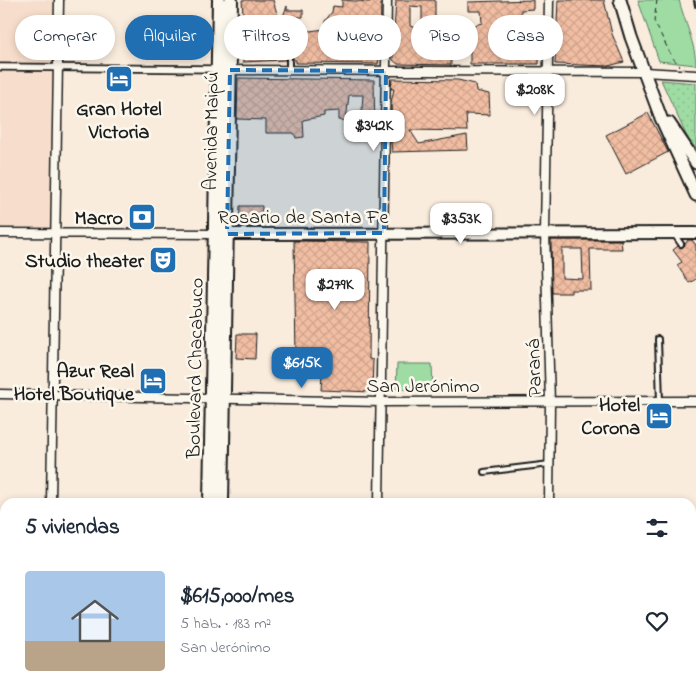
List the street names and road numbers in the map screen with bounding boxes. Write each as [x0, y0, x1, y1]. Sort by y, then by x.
street label: Avenida Maipú [197, 71, 228, 191]
street label: Rosario de Santa Fe [218, 204, 388, 233]
street label: Boulevard Chacabuco [180, 277, 213, 460]
street label: Paraná [520, 338, 551, 397]
street label: San Jerónimo [366, 373, 480, 402]

